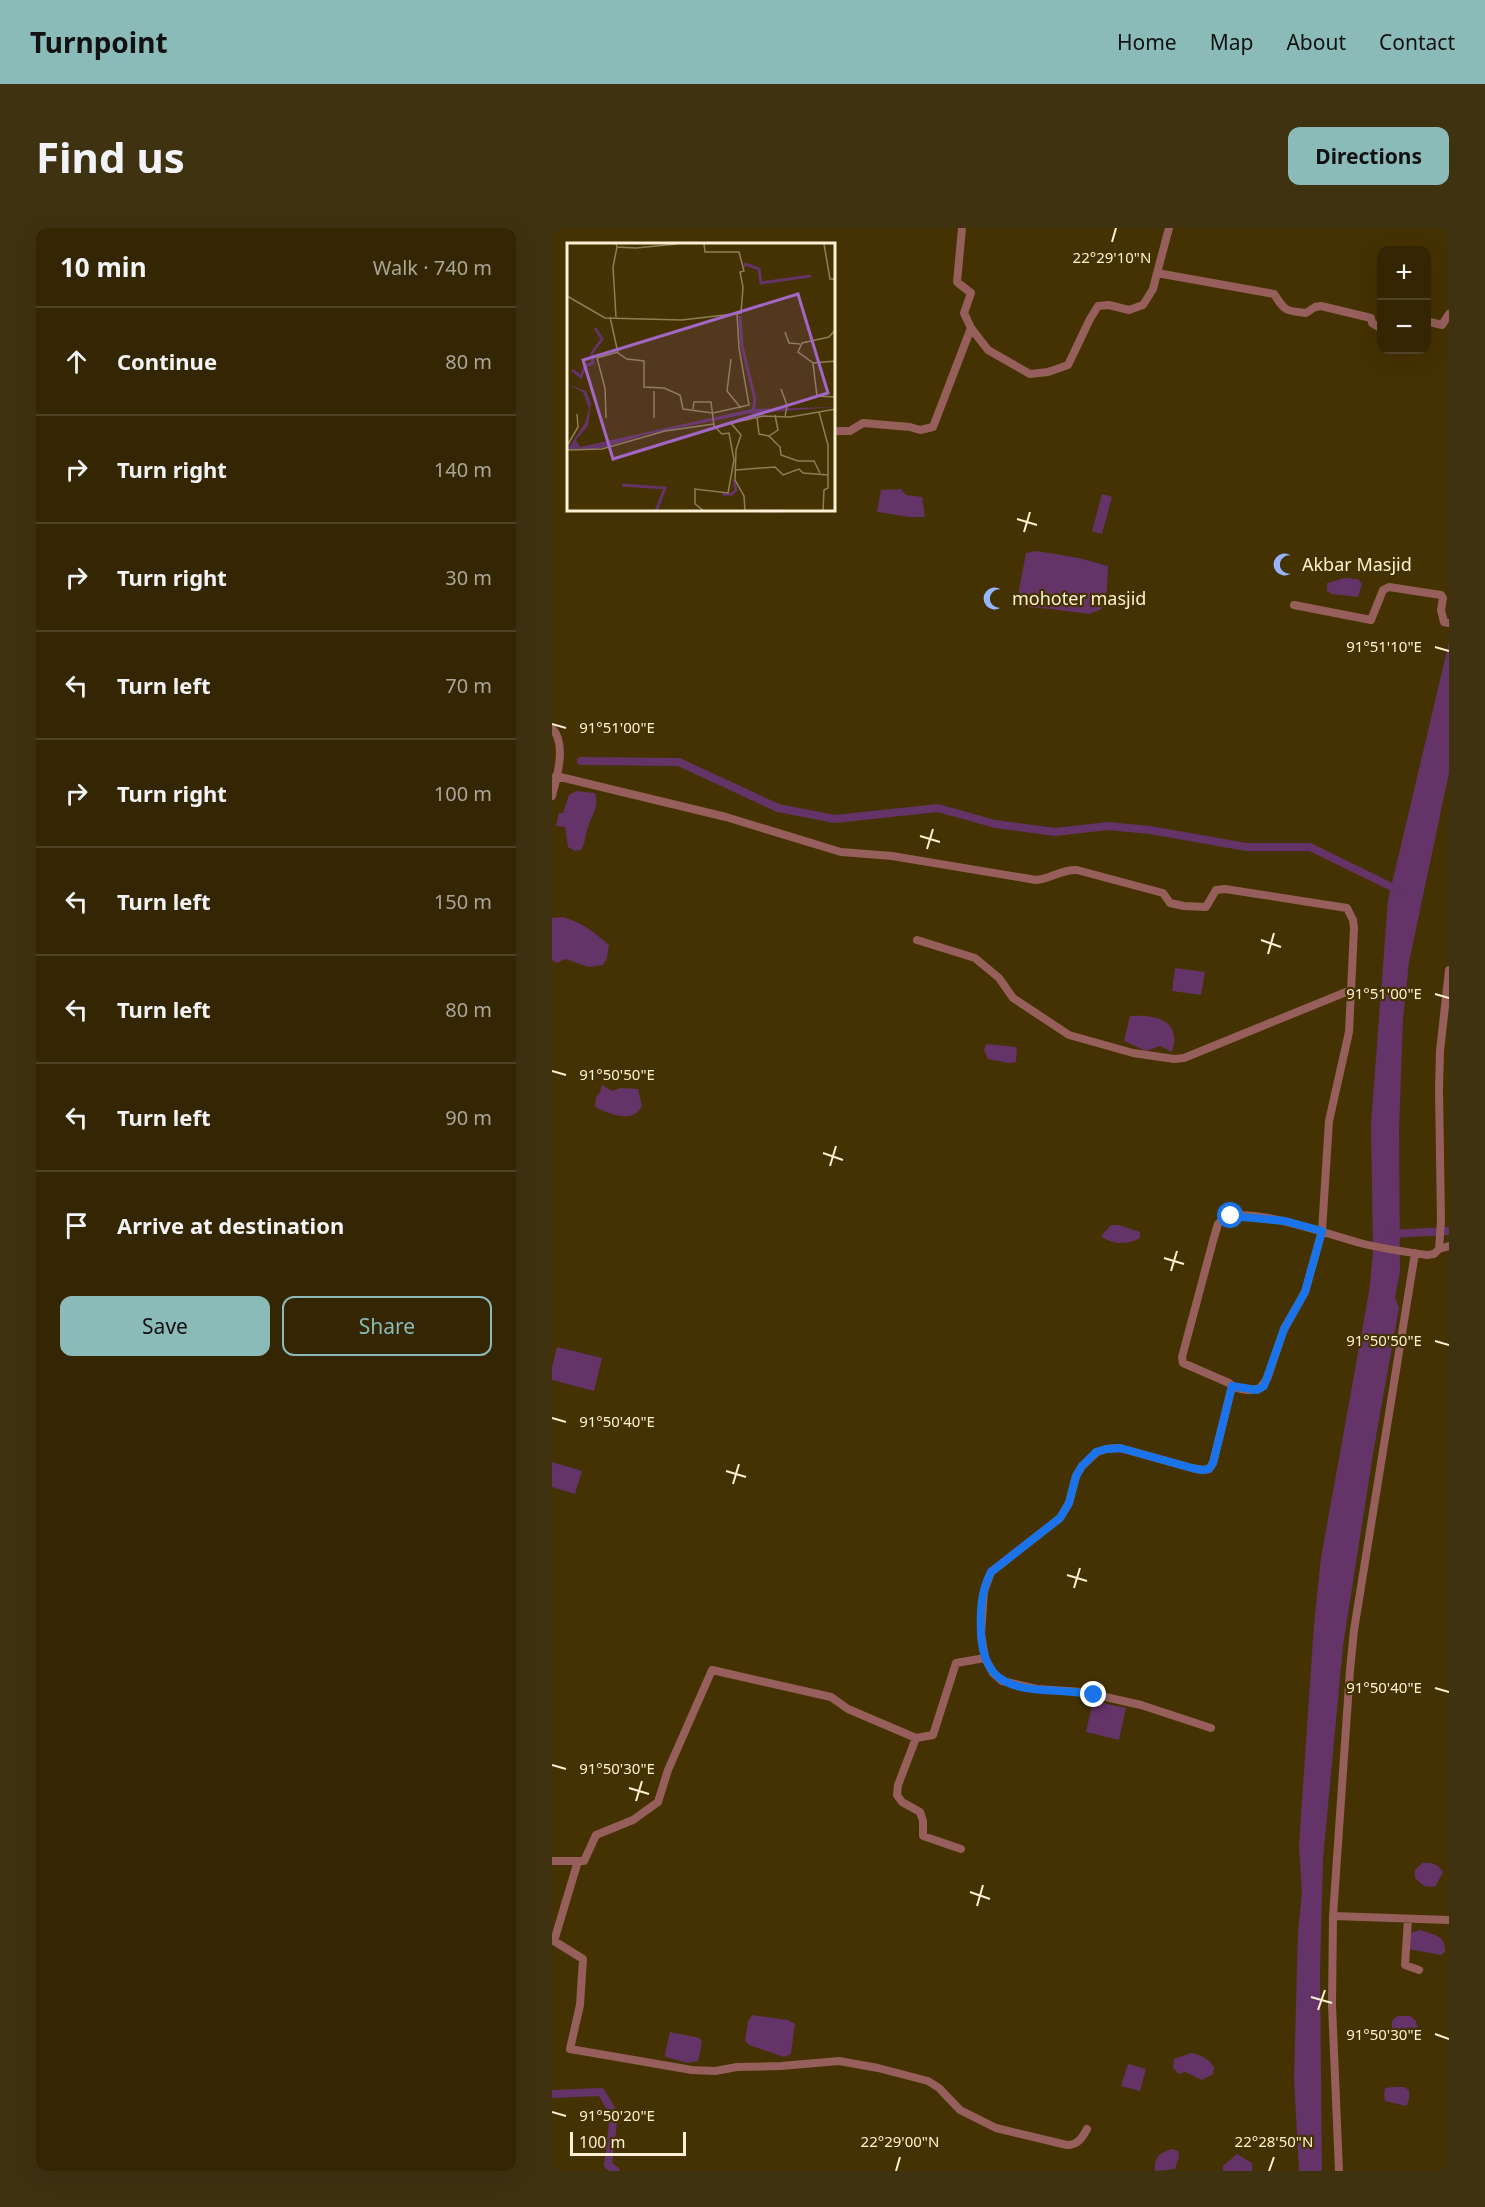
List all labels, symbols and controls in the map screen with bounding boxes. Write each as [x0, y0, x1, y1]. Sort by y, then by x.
text: Turnpoint [30, 23, 168, 61]
text: Home [1117, 28, 1177, 56]
text: Map [1210, 28, 1253, 56]
text: About [1286, 28, 1346, 56]
text: Contact [1379, 28, 1455, 56]
button: Directions [1288, 127, 1449, 185]
text: Find us [36, 128, 185, 185]
inset map [567, 243, 836, 512]
map controls [1377, 246, 1431, 354]
button: + [1377, 246, 1431, 300]
text: 22°29'10"N [1073, 247, 1151, 267]
text: 10 min [60, 249, 147, 285]
text: Walk · 740 m [373, 254, 492, 281]
button: − [1377, 300, 1431, 354]
icon: ahead [60, 345, 93, 378]
text: Continue [117, 346, 217, 376]
text: 80 m [445, 348, 492, 375]
icon: right [60, 453, 93, 486]
text: Turn right [117, 454, 227, 484]
text: 140 m [434, 456, 492, 483]
mosque icon: Akbar Masjid [1271, 551, 1297, 577]
place label: Akbar Masjid [1302, 552, 1412, 576]
icon: right [60, 561, 93, 594]
text: Turn right [117, 562, 227, 592]
text: 30 m [445, 564, 492, 591]
mosque icon: mohoter masjid [981, 585, 1007, 611]
place label: mohoter masjid [1012, 586, 1146, 610]
text: 91°51'10"E [1346, 636, 1422, 656]
icon: left [60, 669, 93, 702]
text: Turn left [117, 670, 211, 700]
text: 70 m [445, 672, 492, 699]
text: 91°51'00"E [579, 717, 655, 737]
icon: right [60, 777, 93, 810]
text: Turn right [117, 778, 227, 808]
text: 100 m [434, 780, 492, 807]
icon: left [60, 885, 93, 918]
text: Turn left [117, 886, 211, 916]
text: 150 m [434, 888, 492, 915]
text: 91°51'00"E [1346, 983, 1422, 1003]
icon: left [60, 993, 93, 1026]
text: Turn left [117, 994, 211, 1024]
text: 80 m [445, 996, 492, 1023]
text: 91°50'50"E [579, 1064, 655, 1084]
icon: left [60, 1101, 93, 1134]
text: Turn left [117, 1102, 211, 1132]
text: 90 m [445, 1104, 492, 1131]
route start [1217, 1202, 1243, 1228]
icon: arrive [60, 1209, 93, 1242]
text: Arrive at destination [117, 1210, 344, 1240]
button: Save [60, 1296, 270, 1356]
button: Share [282, 1296, 492, 1356]
text: 91°50'50"E [1346, 1330, 1422, 1350]
text: 91°50'40"E [579, 1411, 655, 1431]
text: 91°50'40"E [1346, 1677, 1422, 1697]
route end [1080, 1681, 1106, 1707]
text: 91°50'30"E [579, 1758, 655, 1778]
text: 91°50'30"E [1346, 2024, 1422, 2044]
text: 91°50'20"E [579, 2105, 655, 2125]
scale bar [570, 2129, 686, 2156]
text: 100 m [579, 2131, 626, 2153]
text: 22°29'00"N [861, 2131, 939, 2151]
text: 22°28'50"N [1235, 2131, 1313, 2151]

